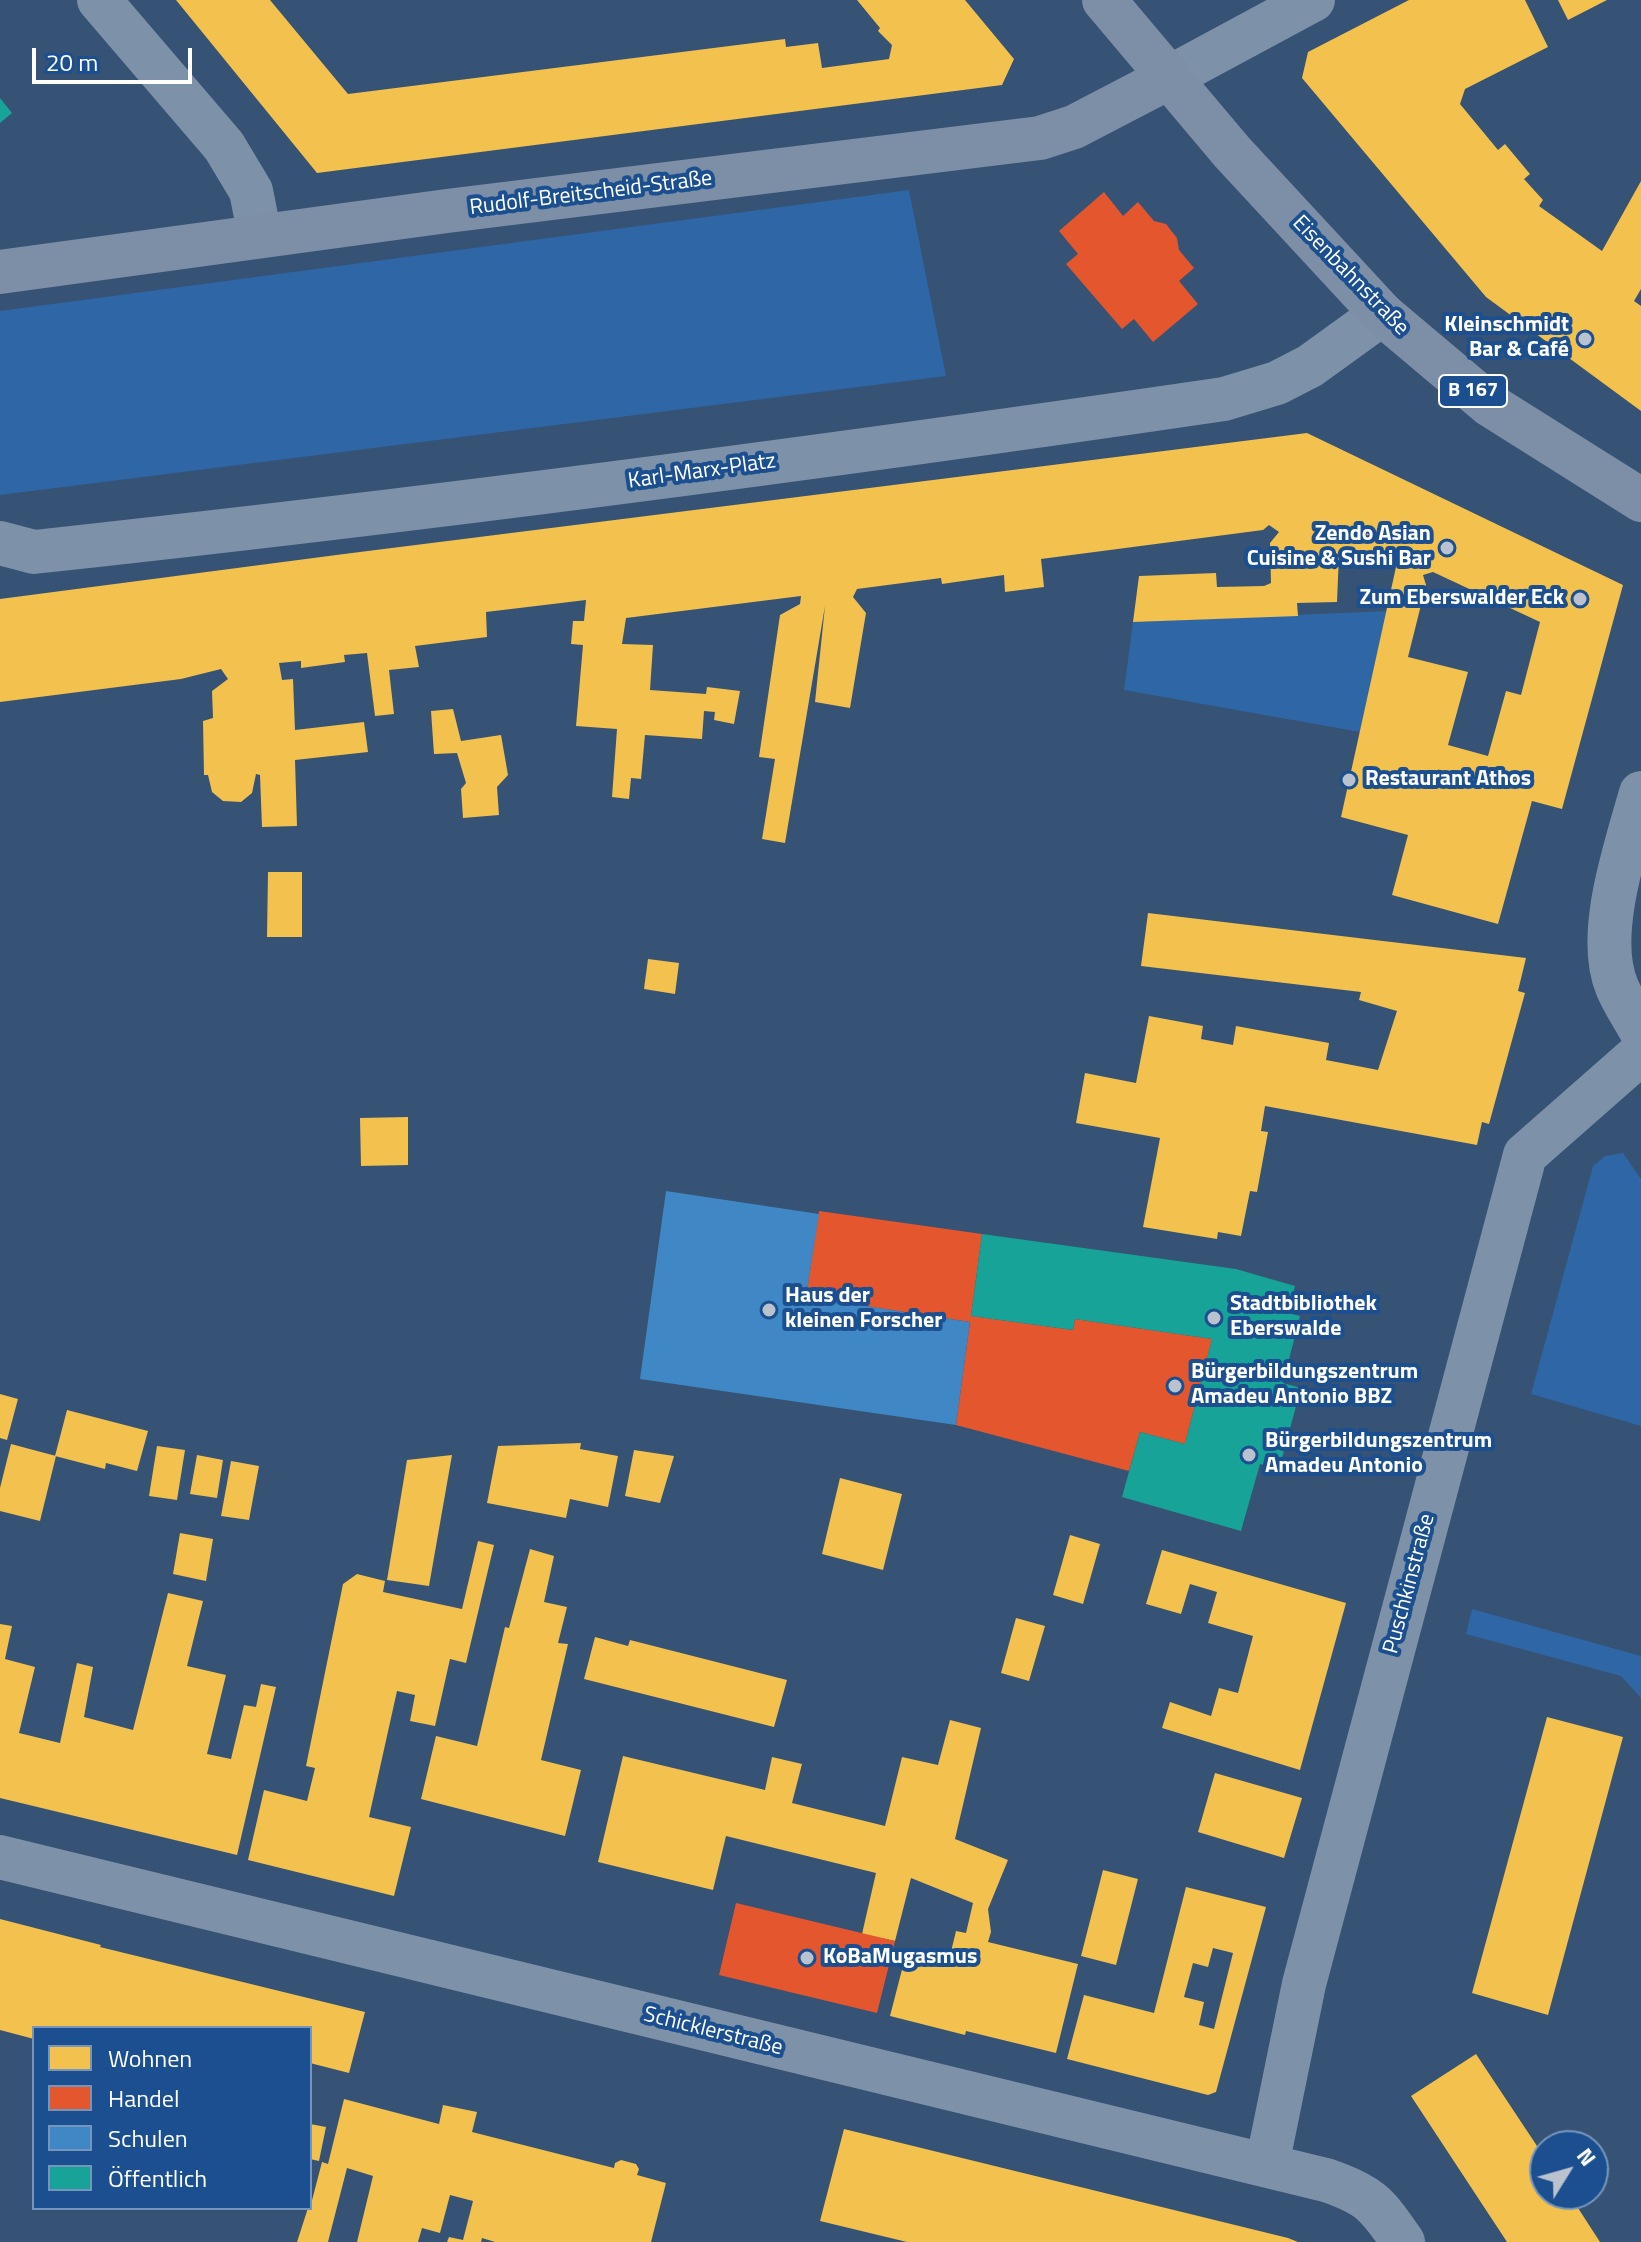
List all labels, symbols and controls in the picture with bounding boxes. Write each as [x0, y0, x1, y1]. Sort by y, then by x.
scale bar [36, 32, 196, 82]
text: 20 m [46, 44, 98, 80]
street label: Rudolf-Breitscheid-Straße [468, 166, 714, 222]
street label: Eisenbahnstraße [1286, 210, 1414, 342]
place label: Kleinschmidt Bar & Café [1444, 313, 1569, 364]
marker: Kleinschmidt Bar & Café [1576, 330, 1594, 348]
road number: B 167 [1439, 375, 1507, 407]
street label: Karl-Marx-Platz [627, 449, 777, 495]
place label: Zendo Asian Cuisine & Sushi Bar [1247, 522, 1431, 574]
marker: Zendo Asian Cuisine & Sushi Bar [1438, 539, 1456, 557]
place label: Zum Eberswalder Eck [1359, 586, 1564, 612]
marker: Zum Eberswalder Eck [1571, 590, 1589, 608]
place label: Restaurant Athos [1365, 767, 1531, 793]
marker: Restaurant Athos [1340, 771, 1358, 789]
place label: Haus der kleinen Forscher [785, 1284, 943, 1336]
place label: Stadtbibliothek Eberswalde [1230, 1292, 1377, 1344]
marker: Haus der kleinen Forscher [760, 1301, 778, 1319]
marker: Stadtbibliothek Eberswalde [1205, 1309, 1223, 1327]
place label: Bürgerbildungszentrum Amadeu Antonio BBZ [1191, 1360, 1418, 1412]
marker: Bürgerbildungszentrum Amadeu Antonio BBZ [1166, 1377, 1184, 1395]
place label: Bürgerbildungszentrum Amadeu Antonio [1265, 1429, 1492, 1480]
marker: Bürgerbildungszentrum Amadeu Antonio [1240, 1446, 1258, 1464]
street label: Puschkinstraße [1379, 1511, 1441, 1657]
place label: KoBaMugasmus [823, 1945, 977, 1971]
marker: KoBaMugasmus [798, 1949, 816, 1967]
street label: Schicklerstraße [641, 2002, 785, 2062]
legend [32, 2026, 312, 2210]
text: Wohnen [108, 2040, 192, 2076]
text: Handel [108, 2080, 179, 2116]
text: Schulen [108, 2120, 188, 2156]
north arrow [1529, 2130, 1609, 2210]
text: N [1568, 2140, 1605, 2173]
text: Öffentlich [108, 2160, 207, 2196]

